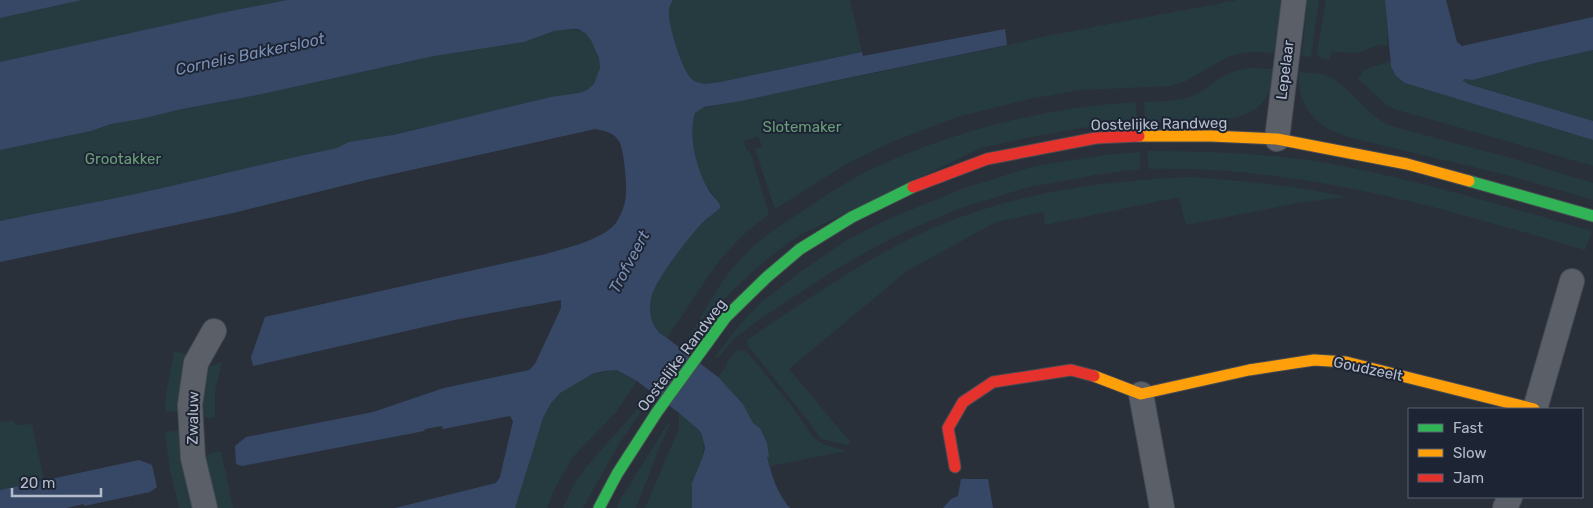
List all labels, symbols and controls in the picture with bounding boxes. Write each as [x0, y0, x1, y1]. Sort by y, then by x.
water label: Cornelis Bakkersloot [174, 29, 327, 79]
street label: Lepelaar [1272, 39, 1298, 101]
street label: Oostelijke Randweg [1091, 114, 1227, 134]
park label: Slotemaker [763, 118, 842, 136]
park label: Grootakker [85, 150, 161, 168]
water label: Trofveert [605, 227, 654, 296]
street label: Oostelijke Randweg [634, 295, 730, 415]
street label: Goudzeelt [1332, 353, 1405, 385]
street label: Zwaluw [184, 391, 202, 445]
legend [1408, 408, 1583, 498]
text: Fast [1453, 419, 1483, 437]
text: Slow [1453, 444, 1486, 462]
scale bar [12, 466, 101, 498]
text: Jam [1453, 469, 1484, 487]
text: 20 m [20, 474, 55, 492]

